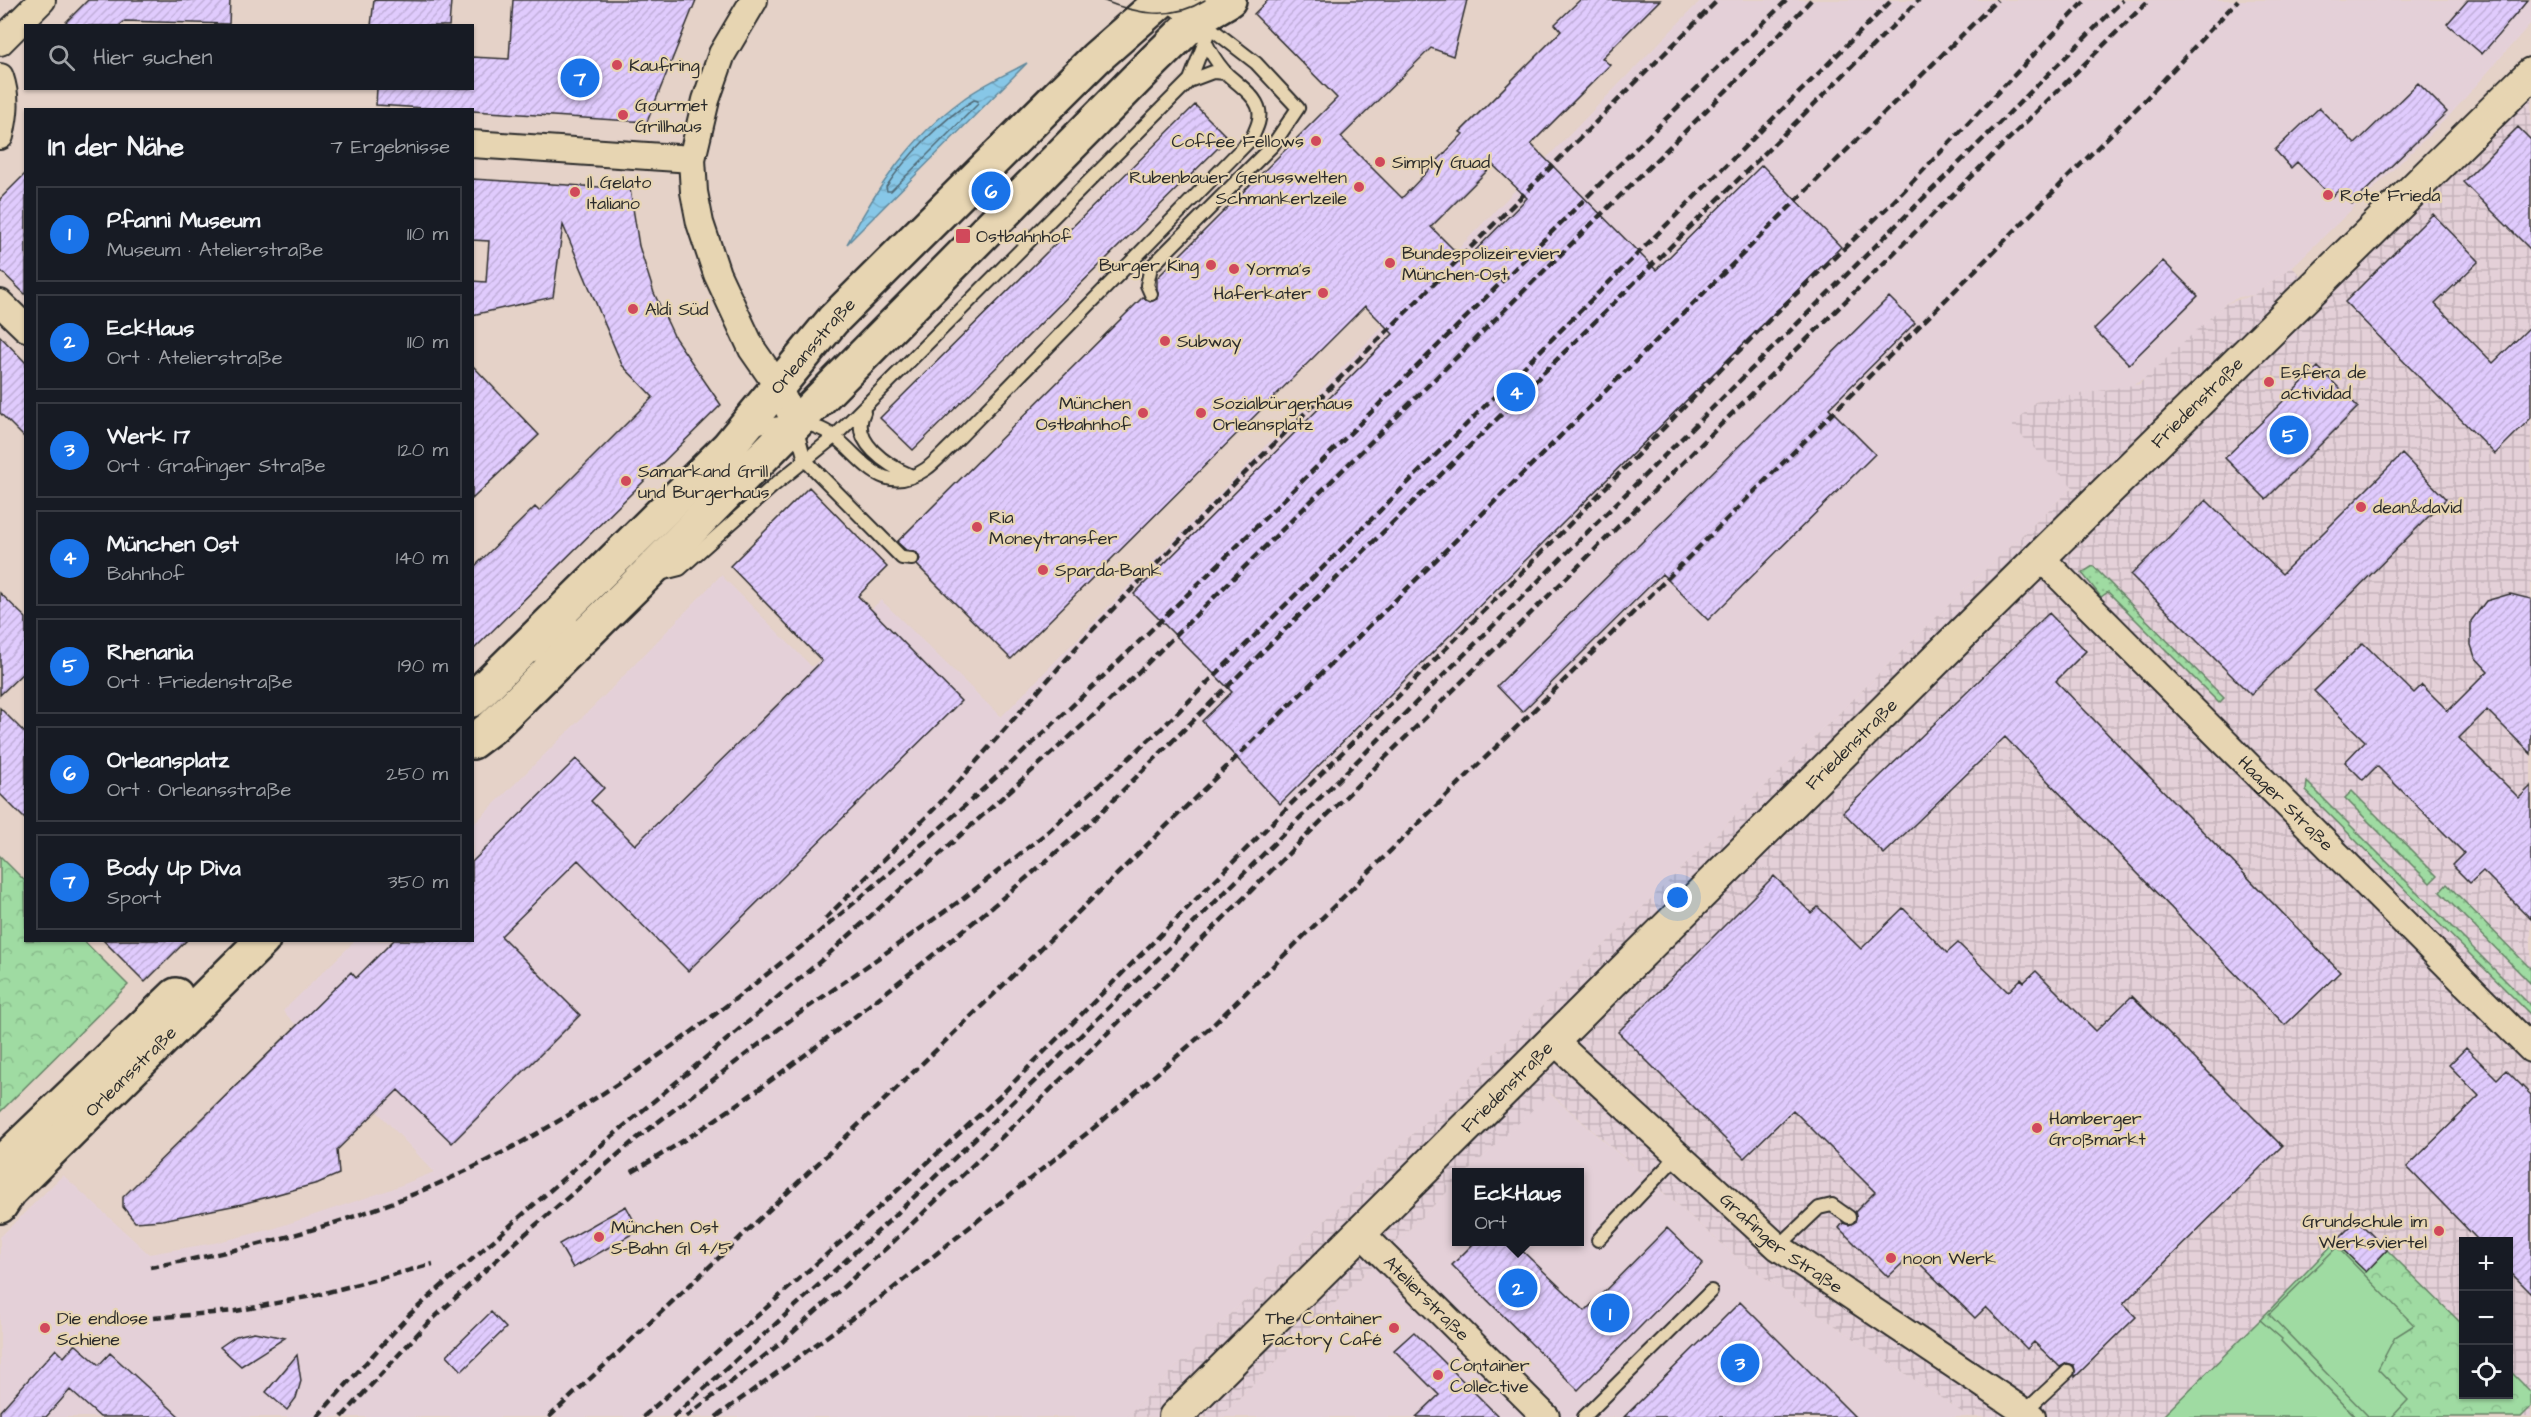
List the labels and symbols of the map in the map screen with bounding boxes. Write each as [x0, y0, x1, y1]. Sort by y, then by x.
place label: Kaufring [629, 53, 700, 79]
pin: 7 [560, 56, 600, 100]
marker: Kaufring [610, 58, 624, 72]
place label: Gourmet Grillhaus [635, 93, 708, 139]
marker: Gourmet Grillhaus [616, 108, 630, 122]
place label: Coffee Fellows [1171, 129, 1304, 154]
marker: Coffee Fellows [1309, 134, 1323, 148]
place label: Simply Guad [1392, 150, 1490, 176]
marker: Simply Guad [1373, 155, 1387, 169]
place label: Rubenbauer Genusswelten Schmankerlzeile [1129, 165, 1347, 211]
pin: 6 [972, 168, 1010, 213]
place label: Il Gelato Italiano [587, 170, 651, 216]
marker: Rubenbauer Genusswelten Schmankerlzeile [1352, 180, 1366, 194]
place label: Rote Frieda [2340, 183, 2440, 208]
marker: Il Gelato Italiano [568, 185, 582, 199]
marker: Rote Frieda [2321, 188, 2335, 202]
place label: Ostbahnhof [976, 224, 1072, 249]
marker: Ostbahnhof [954, 227, 972, 245]
place label: Bundespolizeirevier München-Ost [1402, 241, 1559, 287]
place label: Burger King [1099, 253, 1199, 279]
marker: Bundespolizeirevier München-Ost [1383, 256, 1397, 270]
place label: Yorma's [1246, 257, 1311, 282]
marker: Burger King [1204, 258, 1218, 272]
marker: Yorma's [1227, 262, 1241, 276]
place label: Haferkater [1213, 281, 1311, 306]
marker: Haferkater [1316, 286, 1330, 300]
street label: Orleansstraße [765, 292, 862, 400]
place label: Aldi Süd [645, 297, 708, 322]
marker: Aldi Süd [626, 302, 640, 316]
place label: Subway [1177, 329, 1242, 355]
marker: Subway [1158, 334, 1172, 348]
street label: Friedenstraße [2146, 351, 2249, 454]
place label: Esfera de actividad [2281, 360, 2367, 406]
pin: 4 [1496, 370, 1536, 414]
marker: Esfera de actividad [2262, 375, 2276, 389]
place label: München Ostbahnhof [1036, 391, 1131, 437]
place label: Sozialbürgerhaus Orleansplatz [1213, 391, 1353, 437]
marker: München Ostbahnhof [1136, 406, 1150, 420]
marker: Sozialbürgerhaus Orleansplatz [1194, 406, 1208, 420]
pin: 5 [2270, 412, 2308, 458]
place label: Samarkand Grill und Burgerhaus [638, 459, 770, 506]
marker: Samarkand Grill und Burgerhaus [619, 474, 633, 488]
place label: dean&david [2373, 495, 2462, 520]
marker: dean&david [2354, 500, 2368, 514]
place label: Ria Moneytransfer [989, 505, 1117, 552]
marker: Ria Moneytransfer [970, 520, 984, 534]
place label: Sparda-Bank [1055, 558, 1162, 583]
marker: Sparda-Bank [1036, 563, 1050, 577]
street label: Friedenstraße [1800, 693, 1903, 796]
street label: Haager Straße [2232, 750, 2339, 857]
your location [1663, 883, 1692, 912]
street label: Orleansstraße [80, 1020, 183, 1123]
street label: Friedenstraße [1455, 1036, 1559, 1139]
place label: Hamberger Großmarkt [2049, 1106, 2146, 1152]
marker: Hamberger Großmarkt [2030, 1121, 2044, 1135]
street label: Grafinger Straße [1714, 1187, 1848, 1300]
place label: Grundschule im Werksviertel [2302, 1209, 2427, 1255]
place label: München Ost S-Bahn Gl 4/5 [611, 1215, 731, 1261]
marker: Grundschule im Werksviertel [2432, 1224, 2446, 1238]
marker: München Ost S-Bahn Gl 4/5 [592, 1230, 606, 1244]
place label: noon Werk [1903, 1246, 1996, 1271]
street label: Atelierstraße [1378, 1250, 1475, 1347]
marker: noon Werk [1884, 1251, 1898, 1265]
pin: 2 [1498, 1266, 1538, 1310]
pin: 1 [1590, 1290, 1630, 1336]
place label: Die endlose Schiene [57, 1306, 148, 1352]
place label: The Container Factory Café [1262, 1306, 1382, 1353]
marker: Die endlose Schiene [38, 1321, 52, 1335]
marker: The Container Factory Café [1387, 1321, 1401, 1335]
pin: 3 [1720, 1340, 1760, 1386]
place label: Container Collective [1450, 1353, 1530, 1399]
marker: Container Collective [1431, 1368, 1445, 1382]

